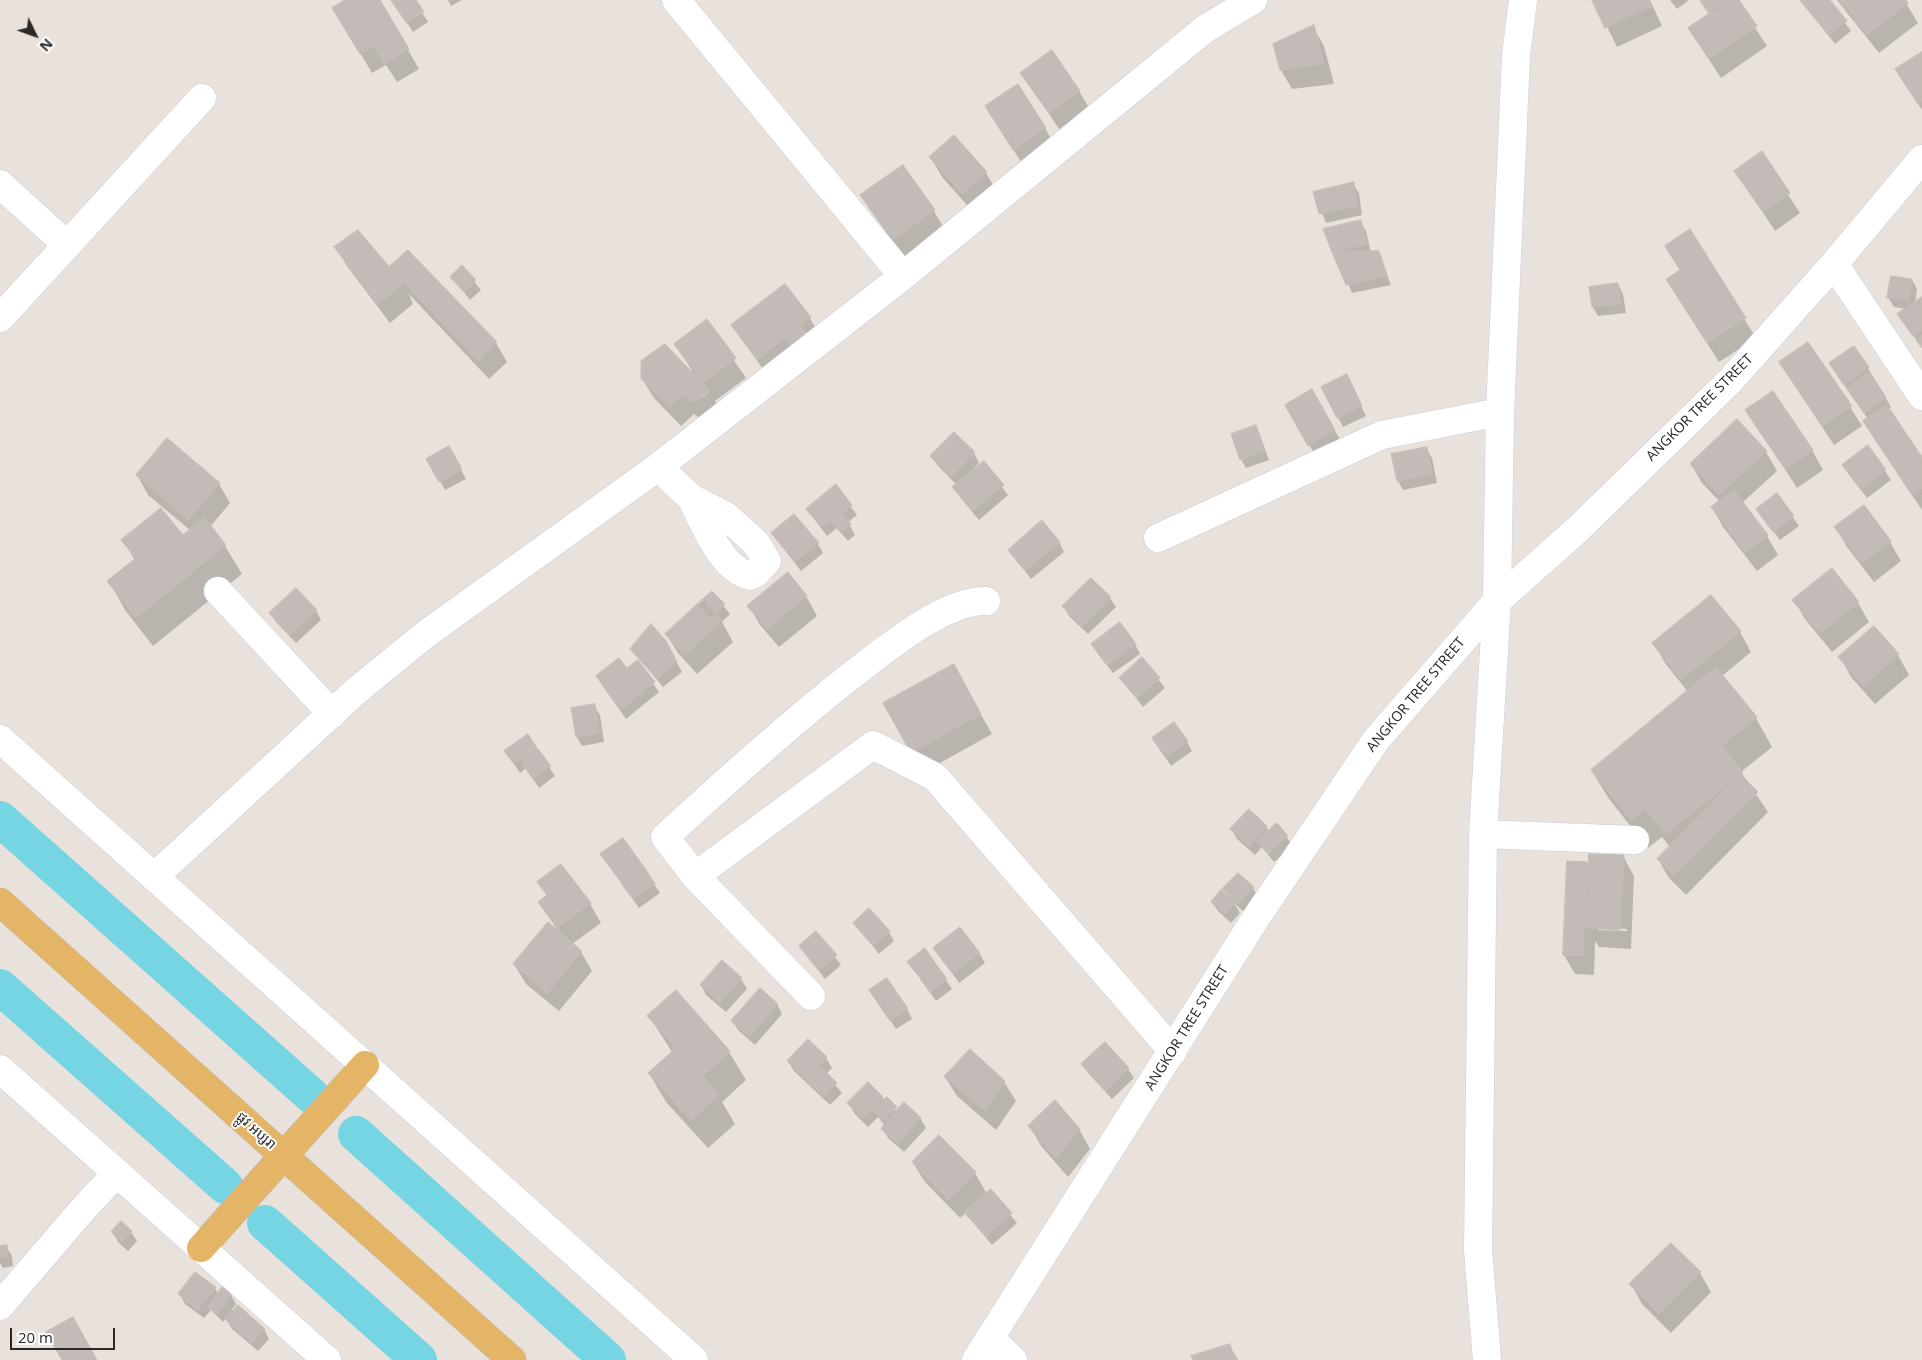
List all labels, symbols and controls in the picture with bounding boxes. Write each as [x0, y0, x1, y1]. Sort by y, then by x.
north arrow [10, 10, 60, 60]
text: N [36, 35, 57, 56]
street label: ANGKOR TREE STREET [1643, 351, 1757, 465]
street label: ANGKOR TREE STREET [1363, 634, 1469, 756]
street label: ANGKOR TREE STREET [1142, 962, 1232, 1094]
street label: ផ្លូវ អប្សរា [233, 1109, 279, 1153]
scale bar [12, 1318, 118, 1350]
text: 20 m [18, 1327, 53, 1347]

